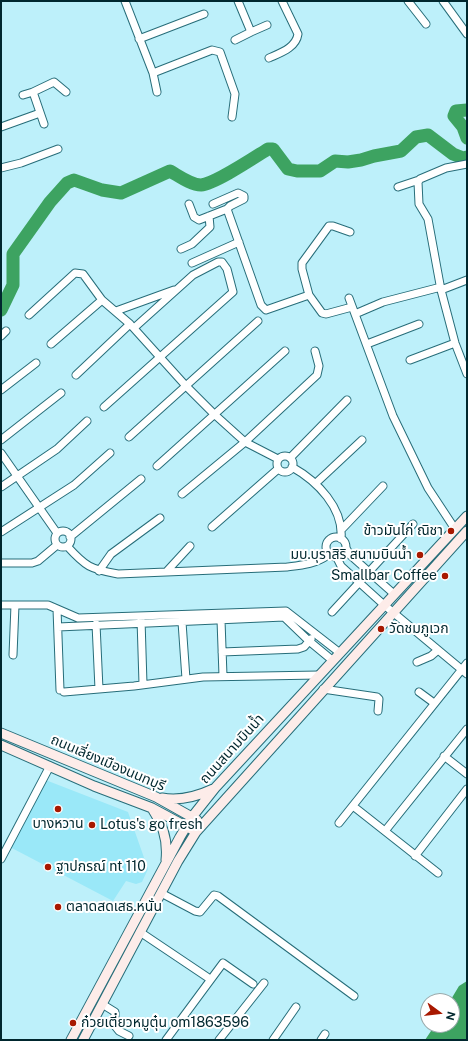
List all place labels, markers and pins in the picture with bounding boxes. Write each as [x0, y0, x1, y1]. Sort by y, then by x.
place label: ข้าวมันไก่ ณิชา [363, 523, 443, 539]
marker: ข้าวมันไก่ ณิชา [446, 526, 456, 536]
place label: มบ.บุราสิริ สนามบินน้ำ [290, 547, 412, 563]
marker: มบ.บุราสิริ สนามบินน้ำ [415, 550, 425, 560]
place label: Smallbar Coffee [331, 568, 437, 584]
marker: Smallbar Coffee [440, 571, 450, 581]
place label: วัดชมภูเวก [389, 621, 449, 637]
marker: วัดชมภูเวก [376, 624, 386, 634]
marker: บางหวาน [53, 804, 63, 814]
place label: บางหวาน [32, 816, 84, 832]
place label: Lotus's go fresh [100, 817, 203, 833]
marker: Lotus's go fresh [87, 820, 97, 830]
place label: ฐาปกรณ์ nt 110 [56, 859, 146, 875]
marker: ฐาปกรณ์ nt 110 [43, 862, 53, 872]
place label: ตลาดสดเสธ.หนั่น [66, 899, 162, 915]
marker: ตลาดสดเสธ.หนั่น [53, 902, 63, 912]
place label: ก๋วยเตี๋ยวหมูตุ๋น om1863596 [81, 1015, 249, 1031]
marker: ก๋วยเตี๋ยวหมูตุ๋น om1863596 [68, 1018, 78, 1028]

